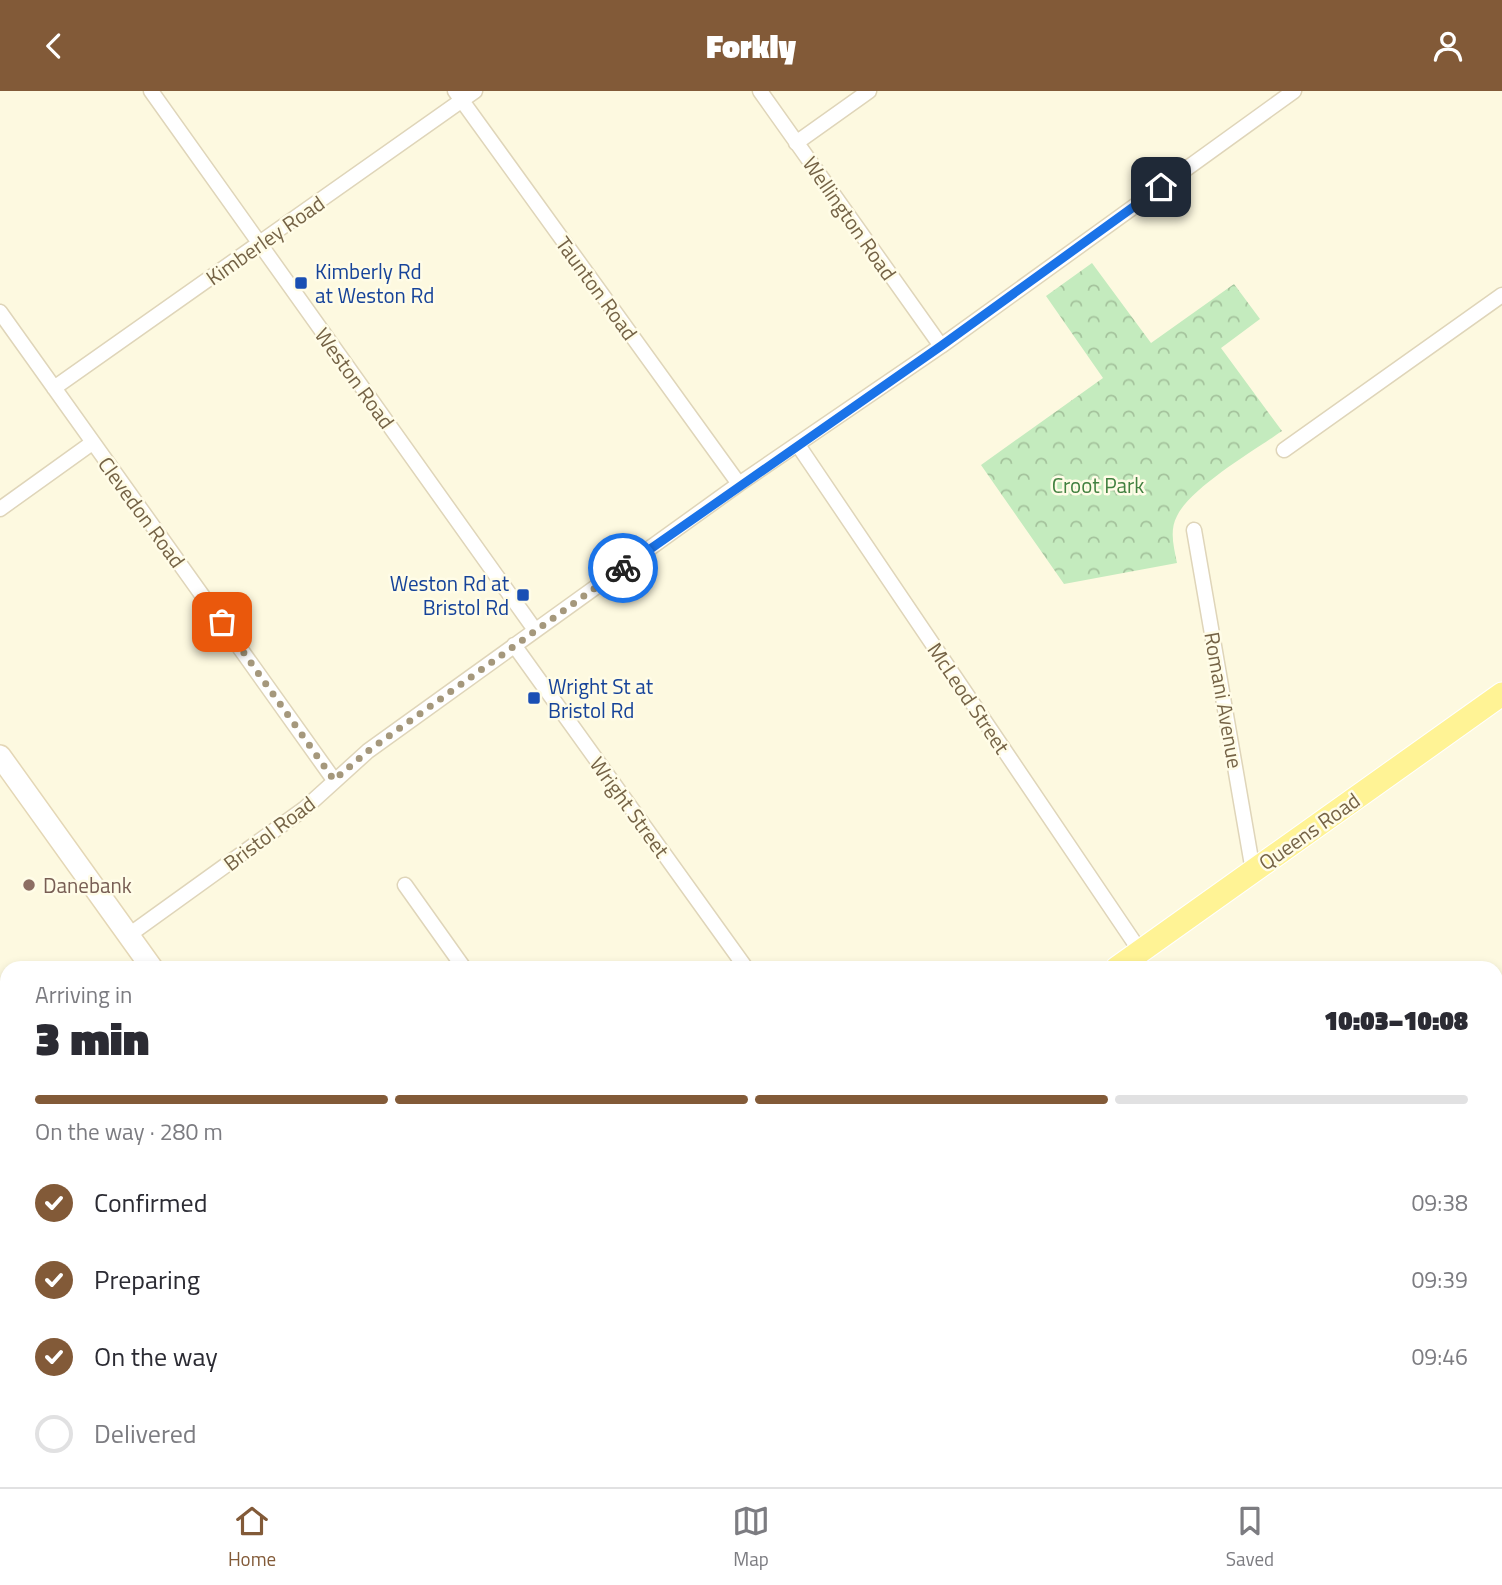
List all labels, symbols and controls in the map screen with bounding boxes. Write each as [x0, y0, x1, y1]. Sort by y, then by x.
text: Forkly [706, 22, 796, 70]
icon: back [35, 27, 73, 65]
icon: person [1429, 27, 1467, 65]
street label: Wellington Road [795, 149, 905, 287]
pin [1131, 157, 1191, 217]
icon: home [1142, 168, 1180, 206]
street label: Kimberley Road [199, 187, 331, 293]
street label: Taunton Road [548, 229, 646, 347]
place label: Kimberly Rd at Weston Rd [315, 255, 434, 311]
marker: Kimberly Rd at Weston Rd [293, 275, 309, 291]
street label: Weston Road [307, 321, 403, 435]
street label: Clevedon Road [91, 450, 193, 574]
park label: Croot Park [1052, 469, 1144, 501]
courier [588, 533, 658, 603]
icon: bike [604, 549, 642, 587]
place label: Weston Rd at Bristol Rd [390, 567, 510, 623]
marker: Weston Rd at Bristol Rd [515, 587, 531, 603]
pin [192, 592, 252, 652]
icon: bag [203, 603, 241, 641]
street label: Romani Avenue [1196, 629, 1252, 771]
street label: McLeod Street [920, 636, 1018, 761]
place label: Wright St at Bristol Rd [548, 670, 654, 726]
marker: Wright St at Bristol Rd [526, 690, 542, 706]
street label: Wright Street [582, 750, 678, 865]
street label: Queens Road [1252, 784, 1366, 878]
street label: Bristol Road [216, 788, 322, 878]
place label: Danebank [43, 869, 132, 901]
marker: Danebank [21, 877, 37, 893]
text: Arriving in [35, 977, 132, 1012]
text: 10:03–10:08 [1324, 1001, 1468, 1040]
text: 3 min [35, 1003, 149, 1073]
text: On the way · 280 m [35, 1114, 223, 1149]
text: Confirmed [94, 1183, 208, 1222]
icon: check [35, 1184, 73, 1222]
text: 09:38 [1411, 1185, 1468, 1220]
text: Preparing [94, 1260, 200, 1299]
icon: check [35, 1261, 73, 1299]
text: 09:39 [1411, 1262, 1468, 1297]
text: On the way [94, 1337, 218, 1376]
icon: check [35, 1338, 73, 1376]
text: 09:46 [1411, 1339, 1468, 1374]
text: Delivered [94, 1414, 197, 1453]
tab: Home [228, 1502, 276, 1573]
tab: Map [732, 1502, 770, 1573]
tab: Saved [1226, 1502, 1274, 1573]

